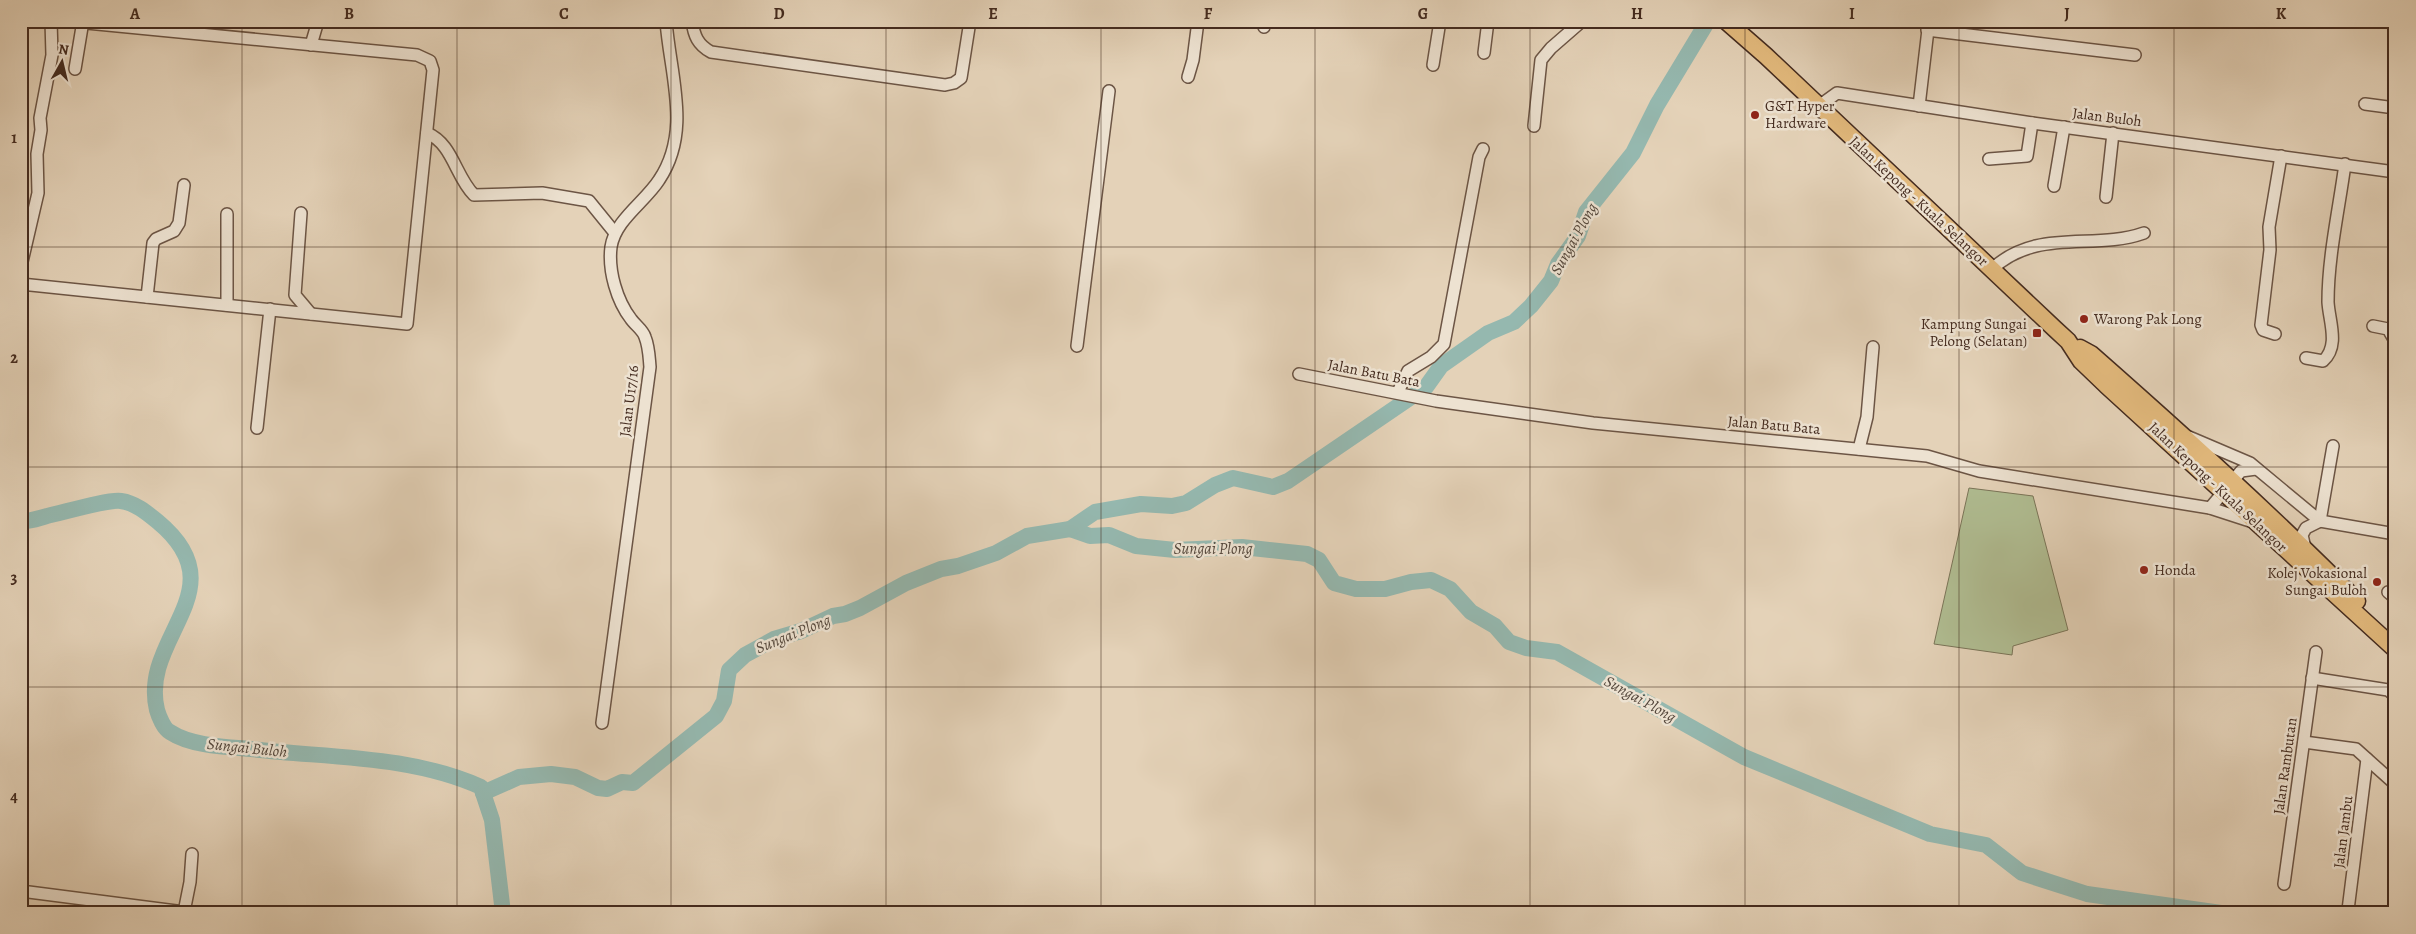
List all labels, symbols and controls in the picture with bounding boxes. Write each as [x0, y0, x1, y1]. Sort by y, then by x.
text: A [129, 3, 141, 25]
text: B [344, 3, 354, 25]
text: C [559, 3, 569, 25]
text: D [773, 3, 785, 25]
text: E [988, 3, 998, 25]
text: F [1204, 3, 1213, 25]
text: G [1418, 3, 1428, 25]
text: H [1631, 3, 1643, 25]
text: I [1849, 3, 1855, 25]
text: J [2064, 3, 2070, 25]
text: K [2276, 3, 2287, 25]
north arrow [38, 38, 88, 88]
text: N [57, 40, 70, 60]
place label: G&T Hyper Hardware [1765, 96, 1835, 133]
street label: Jalan Buloh [2071, 103, 2143, 131]
marker: G&T Hyper Hardware [1749, 109, 1761, 121]
text: 1 [11, 127, 17, 149]
street label: Jalan Kepong - Kuala Selangor [1845, 131, 1993, 271]
water label: Sungai Plong [1545, 199, 1603, 279]
place label: Warong Pak Long [2093, 309, 2202, 329]
marker: Warong Pak Long [2078, 313, 2090, 325]
place label: Kampung Sungai Pelong (Selatan) [1921, 314, 2027, 351]
marker: Kampung Sungai Pelong (Selatan) [2031, 327, 2043, 339]
text: 2 [10, 347, 18, 369]
street label: Jalan Batu Bata [1326, 354, 1422, 392]
street label: Jalan U17/16 [615, 364, 643, 438]
street label: Jalan Batu Bata [1727, 411, 1821, 439]
street label: Jalan Kepong - Kuala Selangor [2144, 417, 2292, 557]
water label: Sungai Plong [1173, 538, 1253, 560]
place label: Honda [2154, 560, 2196, 580]
place label: Kolej Vokasional Sungai Buloh [2267, 563, 2367, 600]
marker: Honda [2138, 564, 2150, 576]
text: 3 [11, 567, 18, 589]
marker: Kolej Vokasional Sungai Buloh [2371, 576, 2383, 588]
water label: Sungai Plong [752, 609, 834, 659]
water label: Sungai Plong [1600, 670, 1680, 728]
street label: Jalan Rambutan [2268, 716, 2302, 816]
water label: Sungai Buloh [206, 733, 288, 763]
text: 4 [10, 786, 18, 808]
street label: Jalan Jambu [2329, 794, 2357, 869]

